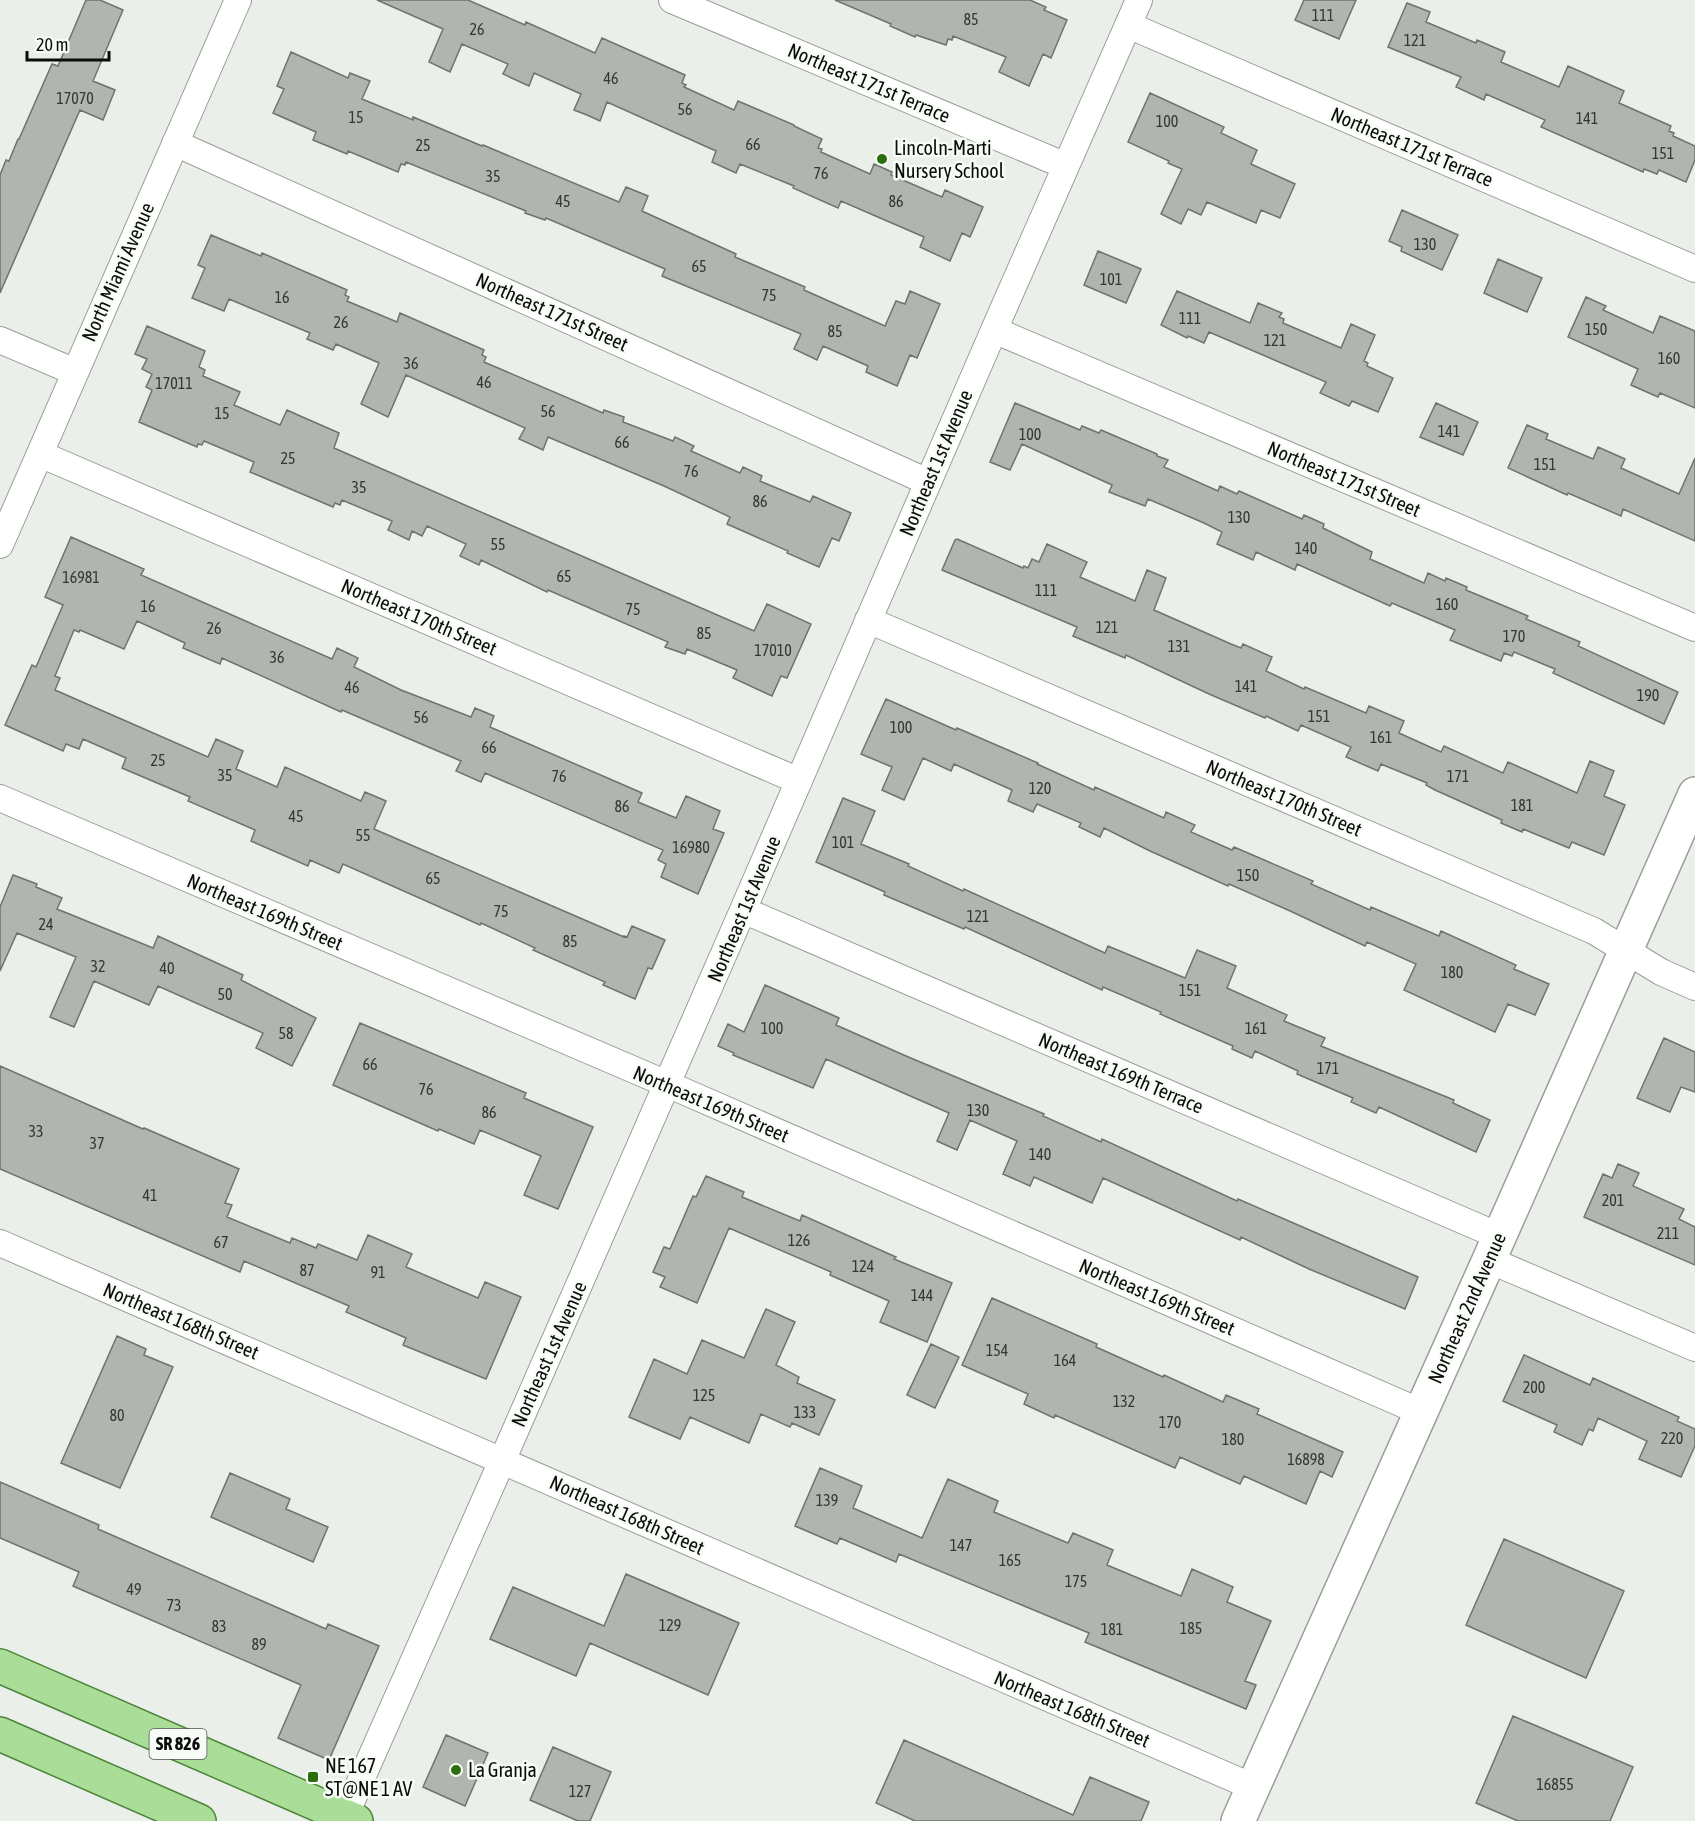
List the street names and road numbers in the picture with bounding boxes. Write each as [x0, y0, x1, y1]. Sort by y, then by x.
street label: Northeast 171st Terrace [785, 38, 954, 127]
street label: Northeast 171st Terrace [1328, 102, 1497, 191]
street label: North Miami Avenue [77, 199, 158, 345]
street label: Northeast 171st Street [473, 268, 632, 355]
street label: Northeast 1st Avenue [894, 386, 977, 539]
street label: Northeast 171st Street [1264, 436, 1424, 521]
street label: Northeast 170th Street [338, 573, 501, 660]
street label: Northeast 170th Street [1203, 754, 1366, 841]
street label: Northeast 1st Avenue [702, 832, 785, 985]
street label: Northeast 169th Street [184, 868, 347, 955]
street label: Northeast 169th Terrace [1035, 1027, 1207, 1118]
street label: Northeast 169th Street [630, 1060, 793, 1147]
street label: Northeast 2nd Avenue [1423, 1229, 1510, 1387]
street label: Northeast 169th Street [1076, 1253, 1239, 1340]
street label: Northeast 168th Street [100, 1277, 263, 1364]
street label: Northeast 1st Avenue [506, 1278, 591, 1430]
street label: Northeast 168th Street [546, 1470, 708, 1559]
street label: Northeast 168th Street [991, 1665, 1154, 1752]
road number: SR 826 [150, 1729, 207, 1759]

